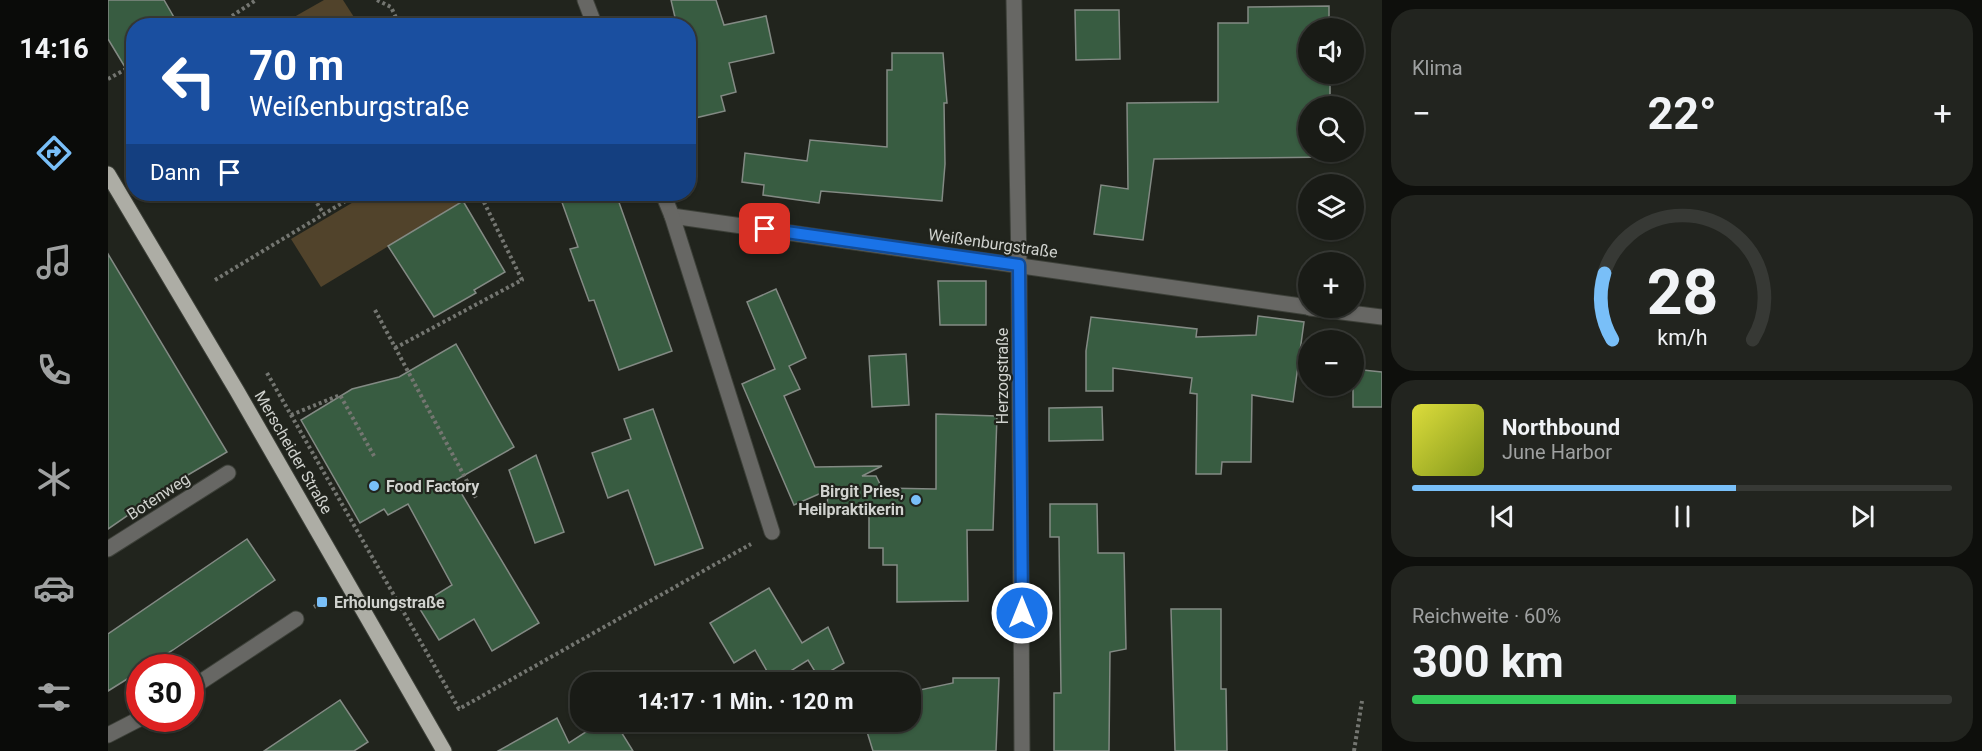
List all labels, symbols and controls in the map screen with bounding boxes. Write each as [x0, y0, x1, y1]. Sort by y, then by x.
map controls [1298, 18, 1364, 396]
button: sound [1298, 18, 1364, 84]
text: 14:16 [19, 33, 89, 65]
text: 70 m [249, 41, 344, 90]
icon: left [150, 42, 228, 120]
text: Klima [1412, 56, 1463, 80]
text: 22° [1647, 87, 1717, 140]
text: Weißenburgstraße [249, 91, 469, 123]
text: − [1412, 94, 1431, 133]
text: + [1933, 94, 1952, 133]
button: search [1298, 96, 1364, 162]
icon: directions [33, 132, 75, 174]
icon: arrive [213, 156, 246, 189]
text: Dann [150, 160, 201, 185]
button: layers [1298, 174, 1364, 240]
pin [739, 203, 790, 254]
icon: arrive [748, 212, 781, 245]
street label: Weißenburgstraße [927, 225, 1059, 262]
icon: music [33, 241, 75, 283]
button: + [1298, 252, 1364, 318]
text: 28 [1646, 256, 1718, 329]
text: km/h [1657, 325, 1707, 350]
street label: Herzogstraße [993, 328, 1012, 424]
button: − [1298, 330, 1364, 396]
icon: phone [33, 349, 75, 391]
street label: Merscheider Straße [251, 387, 337, 517]
text: Northbound [1502, 415, 1620, 440]
text: June Harbor [1502, 440, 1612, 464]
icon: climate [33, 458, 75, 500]
street label: Botenweg [123, 469, 193, 524]
place label: Food Factory [386, 477, 480, 496]
marker: Food Factory [367, 479, 381, 493]
place label: Birgit Pries, Heilpraktikerin [798, 482, 904, 519]
marker: Birgit Pries, Heilpraktikerin [909, 493, 923, 507]
icon: previous [1486, 500, 1519, 533]
icon: pause [1666, 500, 1699, 533]
icon: next [1846, 500, 1879, 533]
icon: car [33, 567, 75, 609]
position arrow [990, 581, 1054, 645]
place label: Erholungstraße [334, 593, 445, 612]
marker: Erholungstraße [315, 595, 329, 609]
text: Reichweite · 60% [1412, 604, 1561, 628]
text: 300 km [1412, 635, 1564, 688]
speed limit sign: 30 [126, 654, 204, 732]
icon: filters [33, 676, 75, 718]
text: 14:17 · 1 Min. · 120 m [637, 689, 854, 714]

